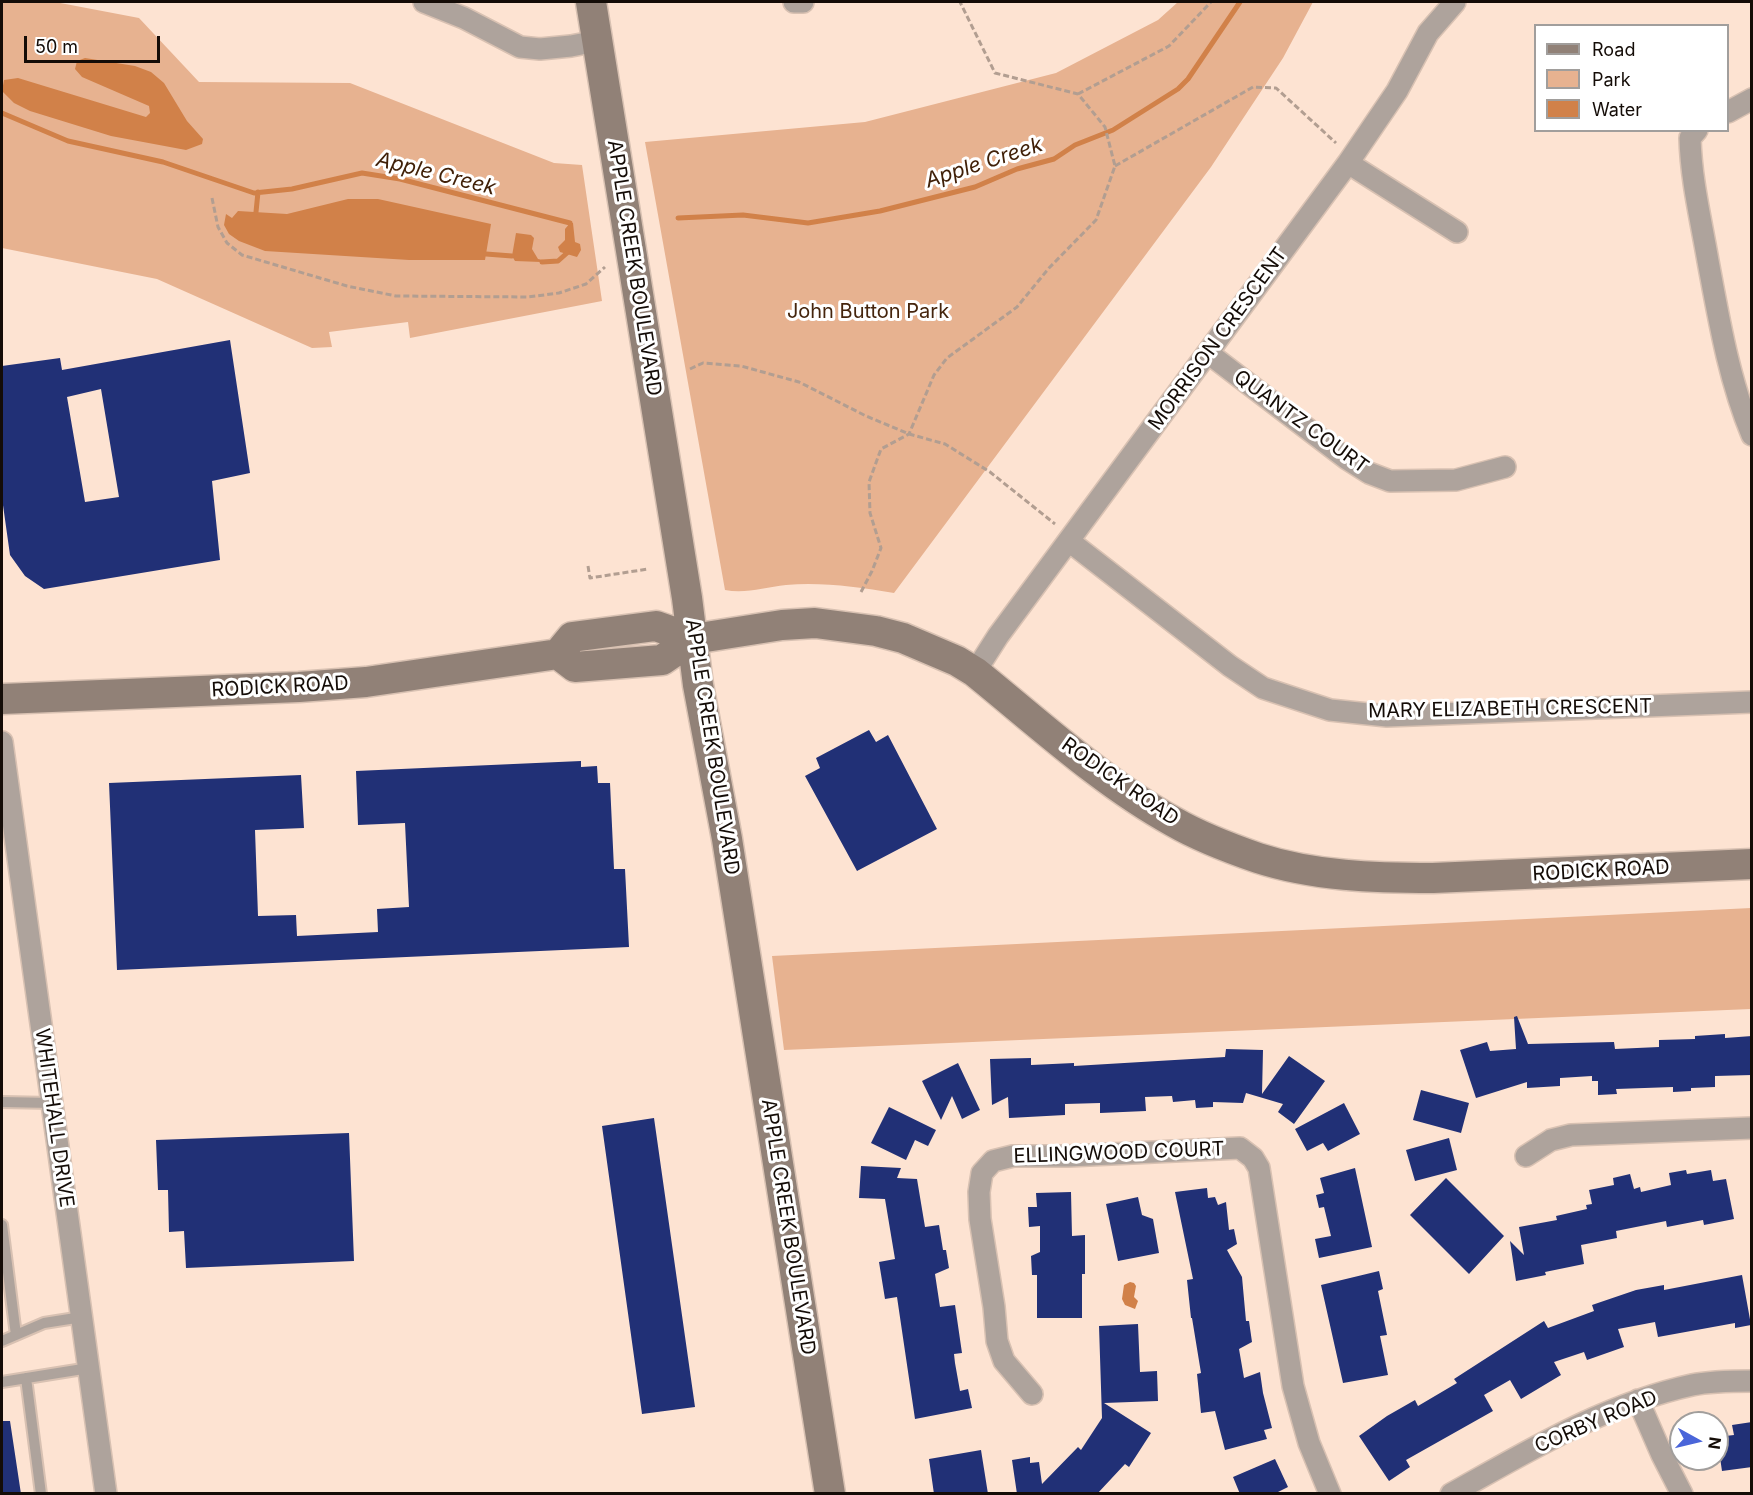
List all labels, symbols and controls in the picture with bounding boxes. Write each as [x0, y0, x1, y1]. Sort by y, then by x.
scale bar [27, 24, 164, 62]
legend [1534, 24, 1729, 132]
text: 50 m [35, 36, 78, 57]
text: Road [1592, 39, 1635, 60]
text: Park [1592, 69, 1631, 90]
text: Water [1592, 99, 1642, 120]
water label: Apple Creek [922, 132, 1046, 194]
street label: APPLE CREEK BOULEVARD [602, 138, 666, 398]
water label: Apple Creek [374, 147, 498, 201]
street label: MORRISON CRESCENT [1144, 243, 1292, 435]
park label: John Button Park [787, 300, 949, 324]
street label: QUANTZ COURT [1229, 365, 1373, 479]
street label: APPLE CREEK BOULEVARD [680, 617, 744, 877]
street label: RODICK ROAD [211, 671, 349, 703]
street label: MARY ELIZABETH CRESCENT [1368, 695, 1652, 723]
street label: RODICK ROAD [1057, 733, 1183, 831]
street label: RODICK ROAD [1532, 855, 1670, 887]
street label: WHITEHALL DRIVE [30, 1027, 78, 1209]
street label: APPLE CREEK BOULEVARD [756, 1097, 820, 1357]
street label: ELLINGWOOD COURT [1013, 1137, 1225, 1169]
street label: CORBY ROAD [1531, 1385, 1661, 1459]
north arrow [1669, 1411, 1729, 1471]
text: N [1704, 1436, 1726, 1451]

